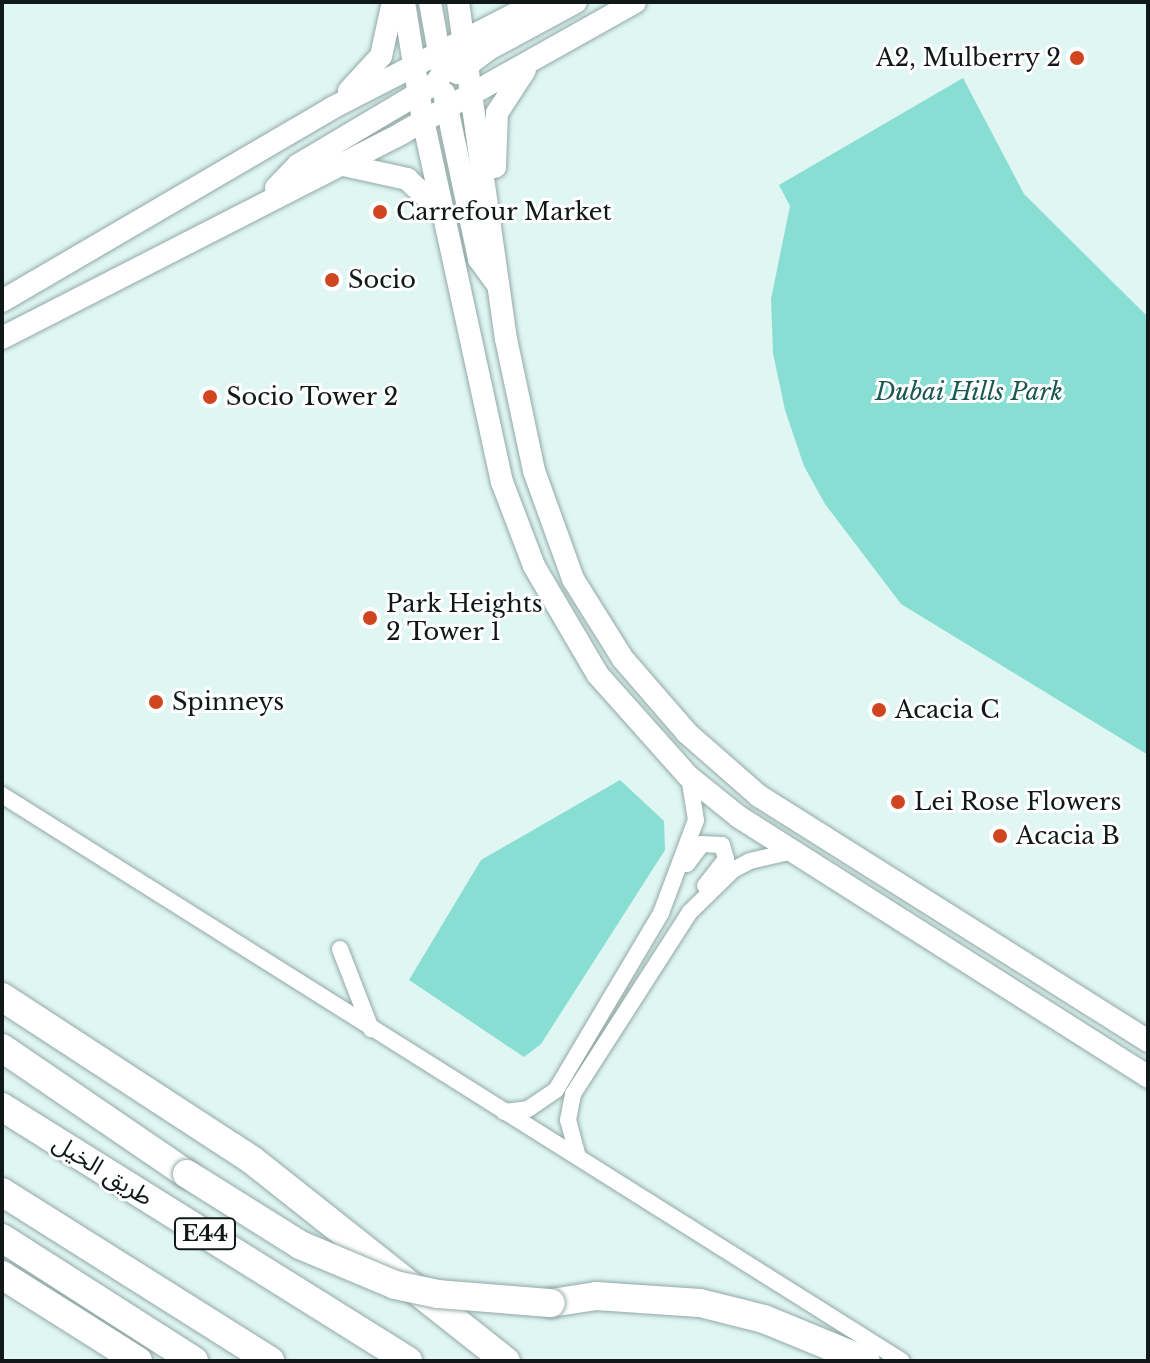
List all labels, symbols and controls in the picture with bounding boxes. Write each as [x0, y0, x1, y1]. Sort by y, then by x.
place label: A2, Mulberry 2 [875, 44, 1061, 72]
marker: A2, Mulberry 2 [1068, 49, 1086, 67]
place label: Carrefour Market [396, 198, 612, 226]
marker: Carrefour Market [371, 203, 389, 221]
place label: Socio [348, 266, 416, 294]
marker: Socio [323, 271, 341, 289]
park label: Dubai Hills Park [875, 378, 1063, 406]
place label: Socio Tower 2 [226, 383, 400, 411]
marker: Socio Tower 2 [201, 388, 219, 406]
place label: Park Heights 2 Tower 1 [386, 590, 543, 646]
marker: Park Heights 2 Tower 1 [361, 609, 379, 627]
place label: Spinneys [172, 688, 284, 716]
marker: Spinneys [147, 693, 165, 711]
place label: Acacia C [895, 696, 1000, 724]
marker: Acacia C [870, 701, 888, 719]
place label: Lei Rose Flowers [914, 788, 1121, 816]
marker: Lei Rose Flowers [889, 793, 907, 811]
place label: Acacia B [1016, 822, 1120, 850]
marker: Acacia B [991, 827, 1009, 845]
street label: طريق الخيل [48, 1128, 158, 1212]
road number: E44 [173, 1216, 237, 1252]

